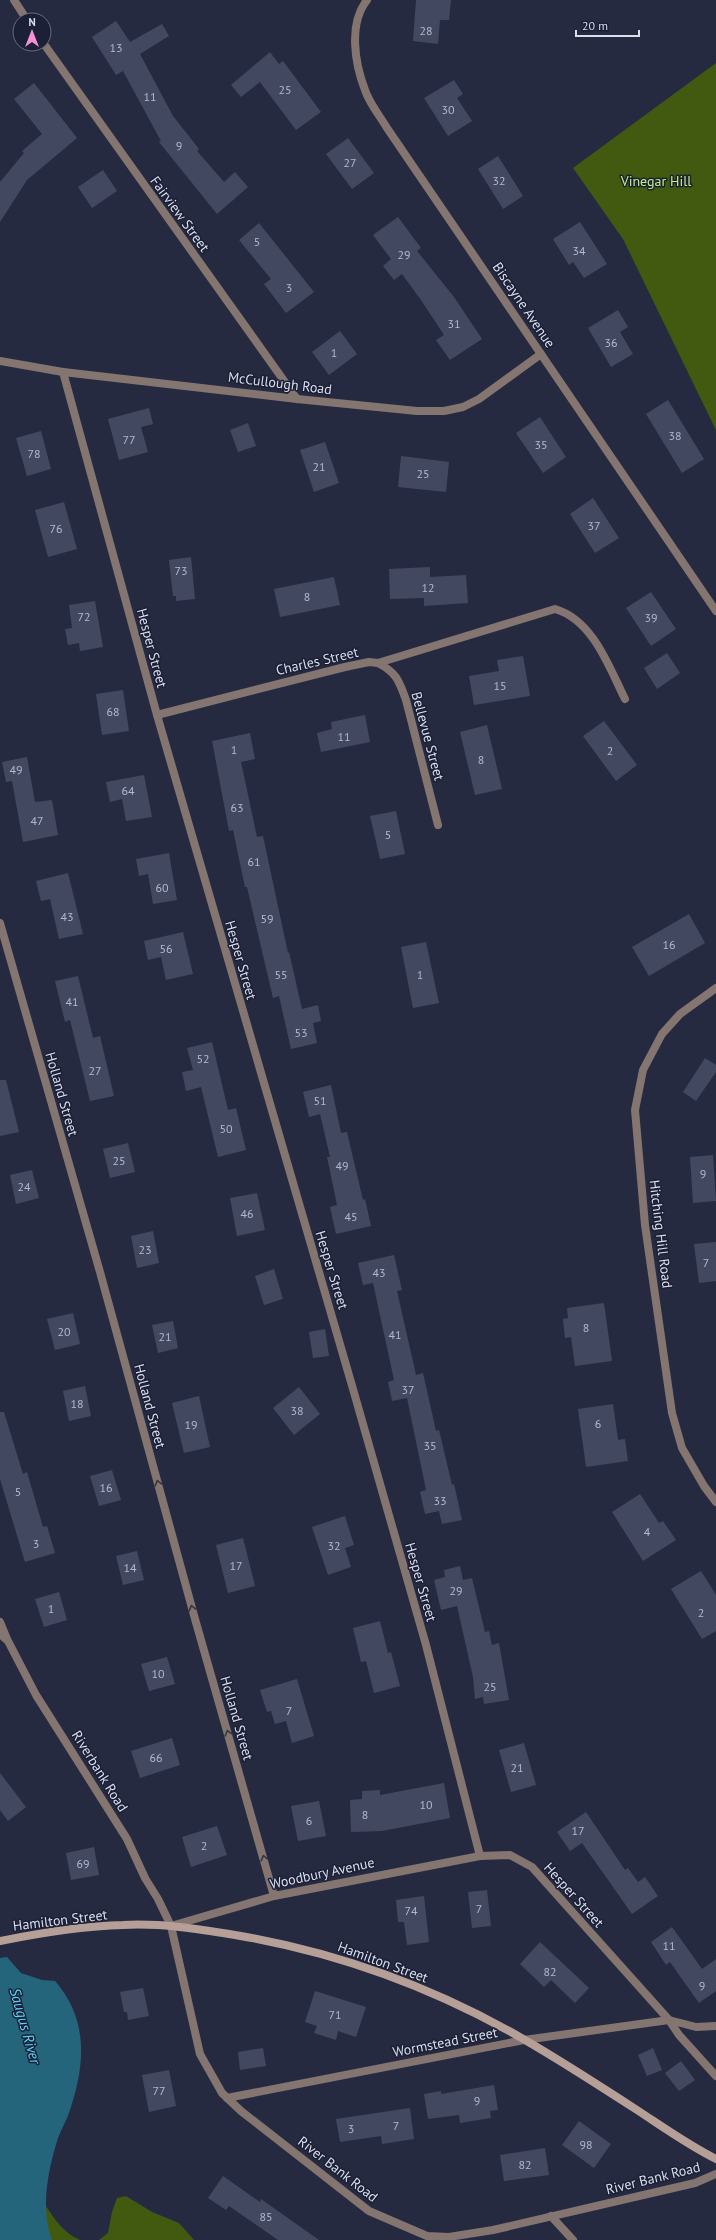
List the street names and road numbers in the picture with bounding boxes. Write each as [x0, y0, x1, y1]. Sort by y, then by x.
street label: Fairview Street [146, 172, 214, 256]
street label: Biscayne Avenue [489, 259, 559, 351]
street label: McCullough Road [227, 368, 333, 398]
street label: Hesper Street [133, 606, 171, 690]
street label: Charles Street [274, 643, 360, 679]
street label: Bellevue Street [408, 690, 449, 783]
street label: Hesper Street [221, 918, 261, 1002]
street label: Holland Street [41, 1050, 83, 1138]
street label: Hitching Hill Road [645, 1179, 677, 1289]
street label: Hesper Street [311, 1228, 353, 1312]
street label: Holland Street [130, 1362, 170, 1450]
street label: Hesper Street [401, 1540, 441, 1624]
street label: Holland Street [216, 1674, 258, 1762]
street label: Riverbank Road [68, 1727, 132, 1815]
street label: Woodbury Avenue [268, 1853, 376, 1893]
street label: Hesper Street [540, 1859, 608, 1931]
street label: Hamilton Street [12, 1905, 108, 1935]
street label: Hamilton Street [335, 1937, 431, 1987]
street label: Wormstead Street [391, 2023, 499, 2061]
street label: River Bank Road [294, 2132, 382, 2206]
street label: River Bank Road [604, 2158, 702, 2198]

